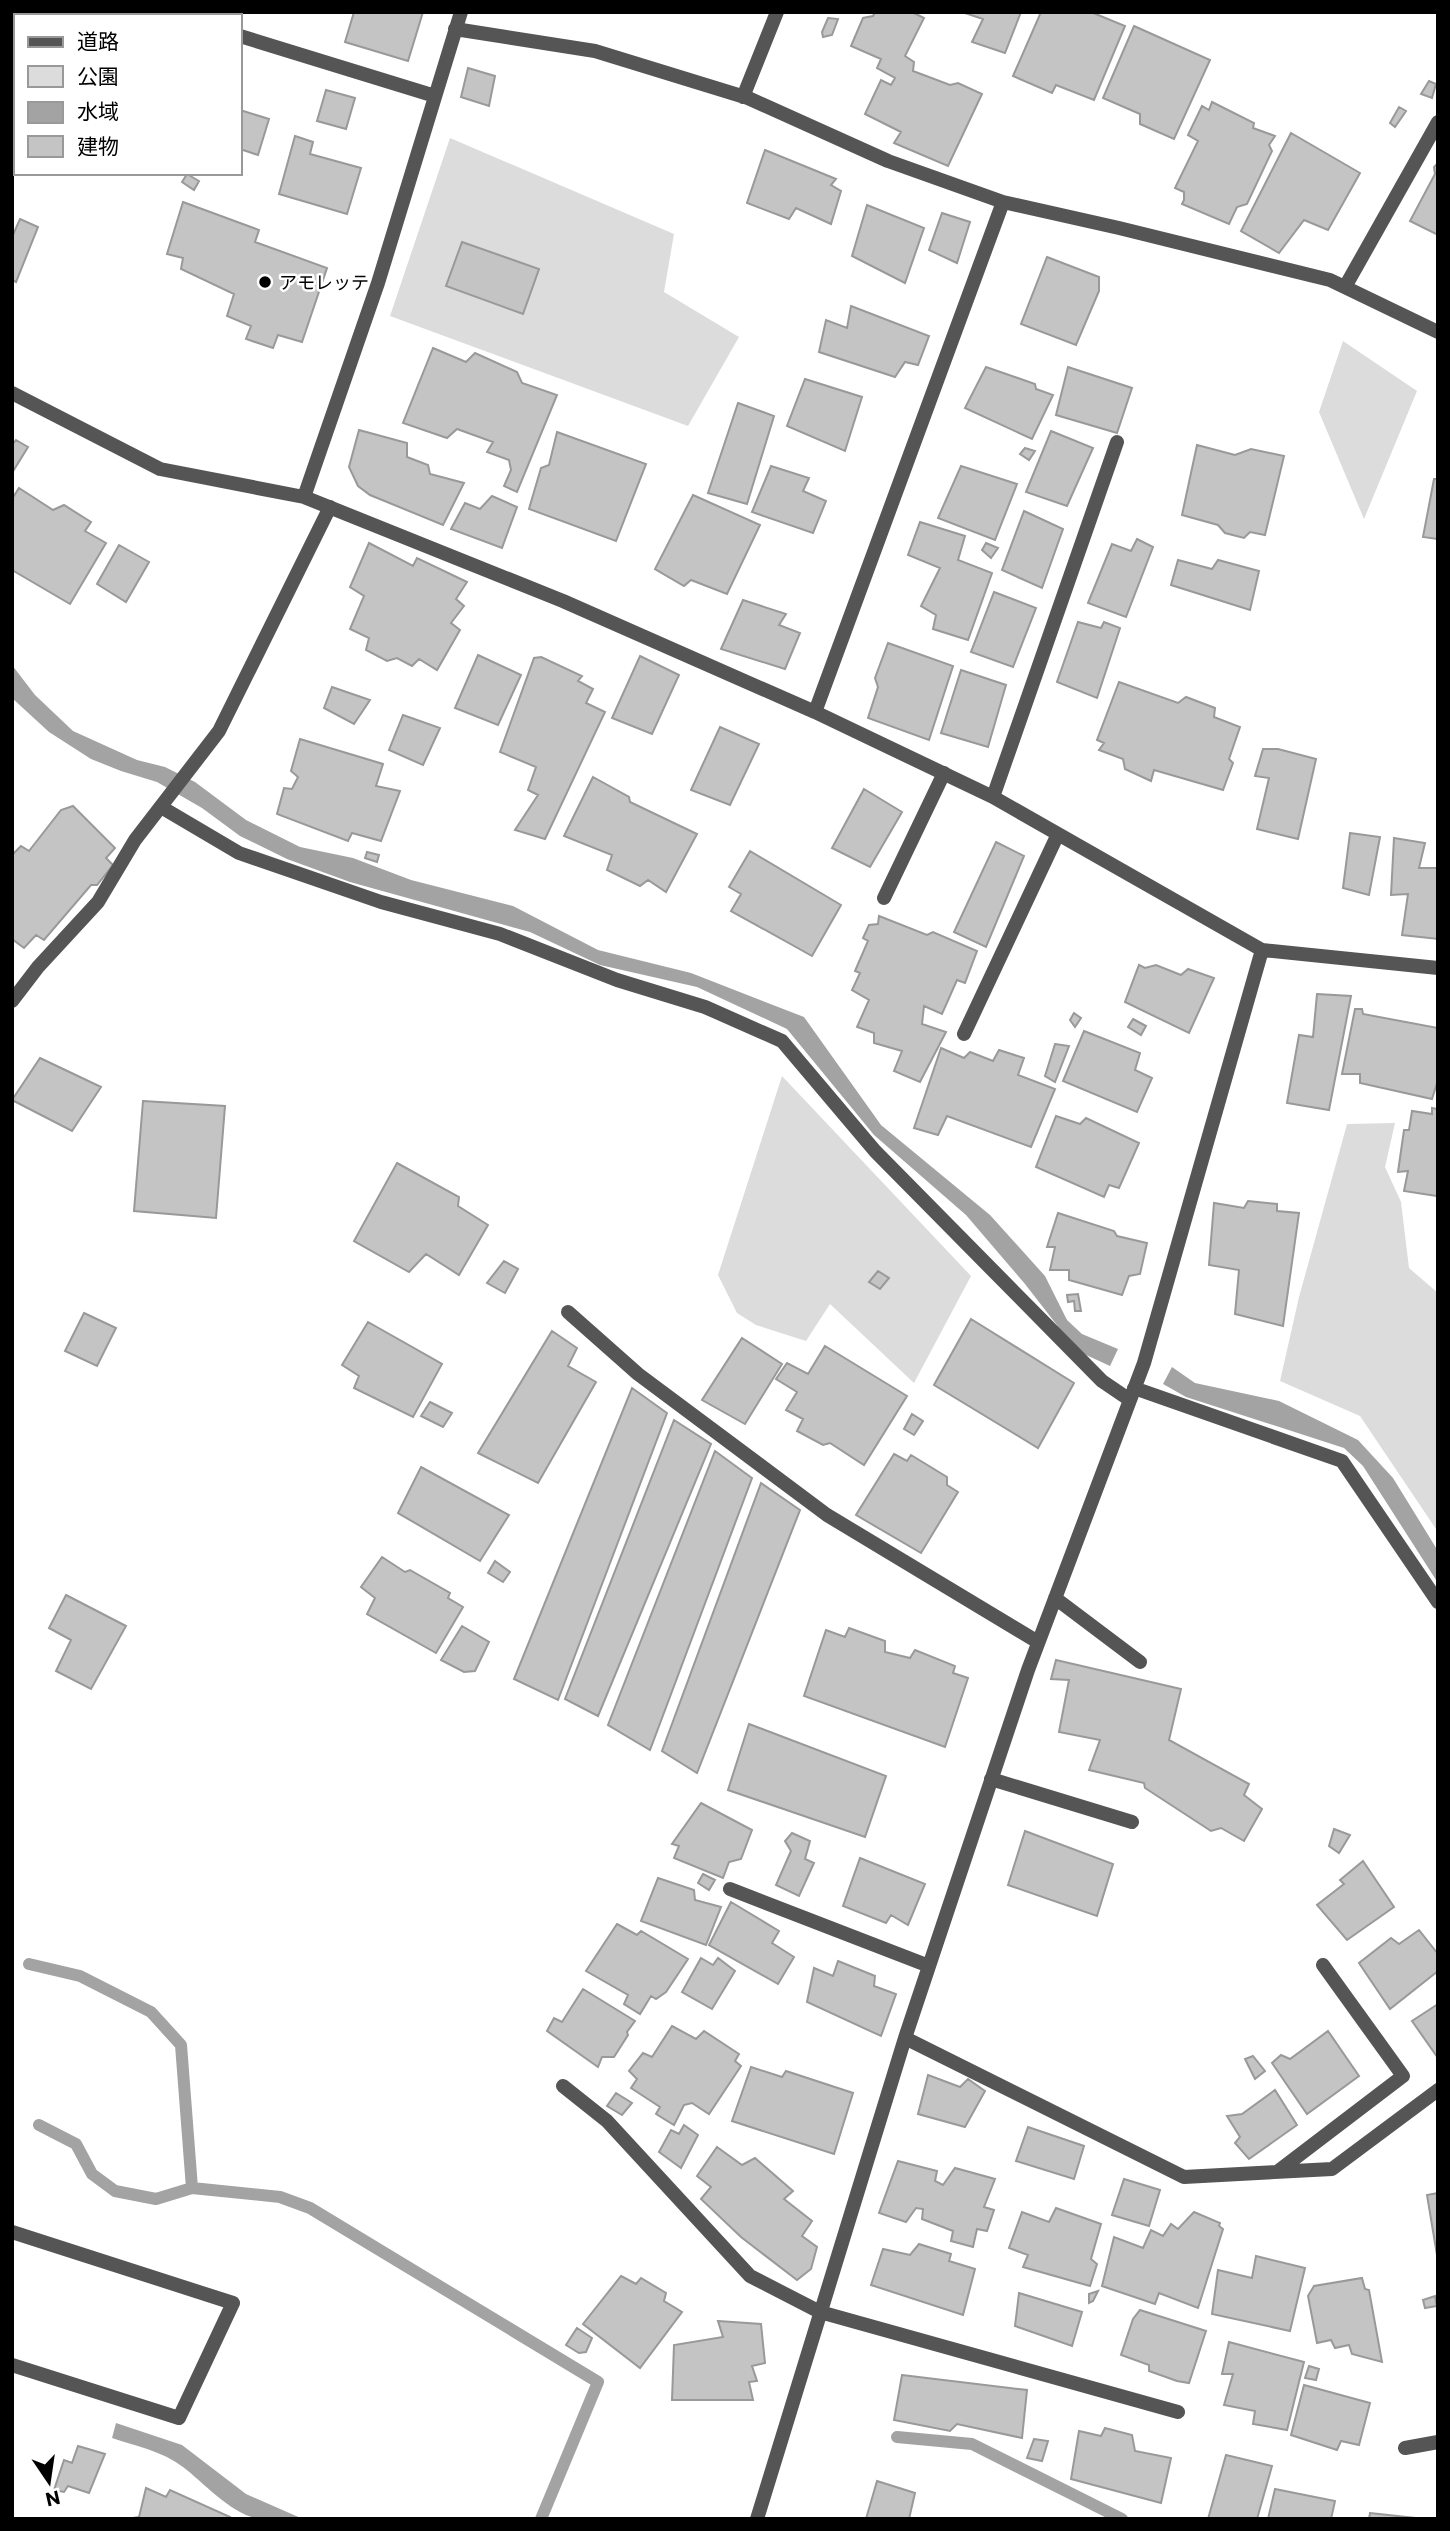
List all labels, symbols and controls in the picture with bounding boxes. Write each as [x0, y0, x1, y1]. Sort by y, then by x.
legend [14, 14, 242, 175]
text: 道路 [77, 28, 119, 53]
text: 公園 [77, 63, 119, 88]
text: 水域 [77, 98, 119, 123]
text: 建物 [77, 133, 119, 158]
place label: アモレッテ [279, 271, 369, 293]
marker: アモレッテ [257, 274, 273, 290]
north arrow [14, 2447, 84, 2517]
text: N [43, 2486, 62, 2512]

